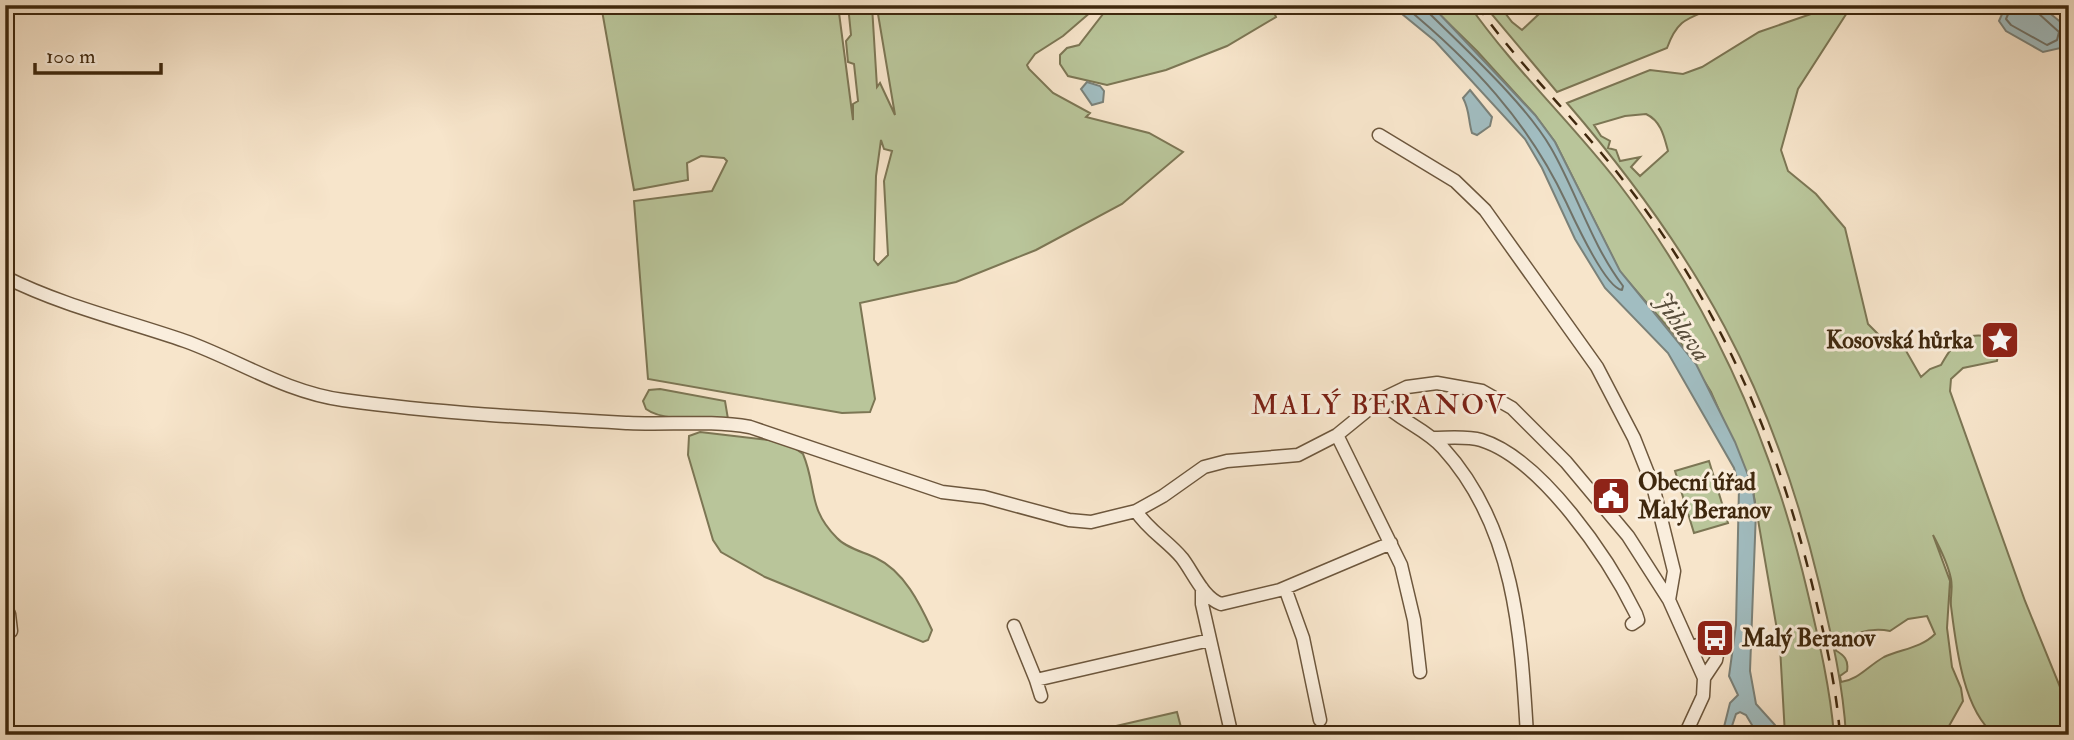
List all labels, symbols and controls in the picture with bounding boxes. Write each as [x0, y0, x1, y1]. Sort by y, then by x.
scale bar [35, 32, 161, 76]
text: 100 m [46, 43, 96, 70]
water label: Jihlava [1647, 286, 1717, 368]
place icon: Kosovská hůrka [1979, 319, 2021, 361]
place label: Kosovská hůrka [1826, 325, 1974, 356]
district label: MALÝ BERANOV [1251, 388, 1507, 423]
place label: Obecní úřad Malý Beranov [1637, 467, 1773, 526]
public building icon: Obecní úřad Malý Beranov [1590, 475, 1632, 517]
bus stop icon: Malý Beranov [1694, 617, 1736, 659]
place label: Malý Beranov [1741, 623, 1877, 654]

